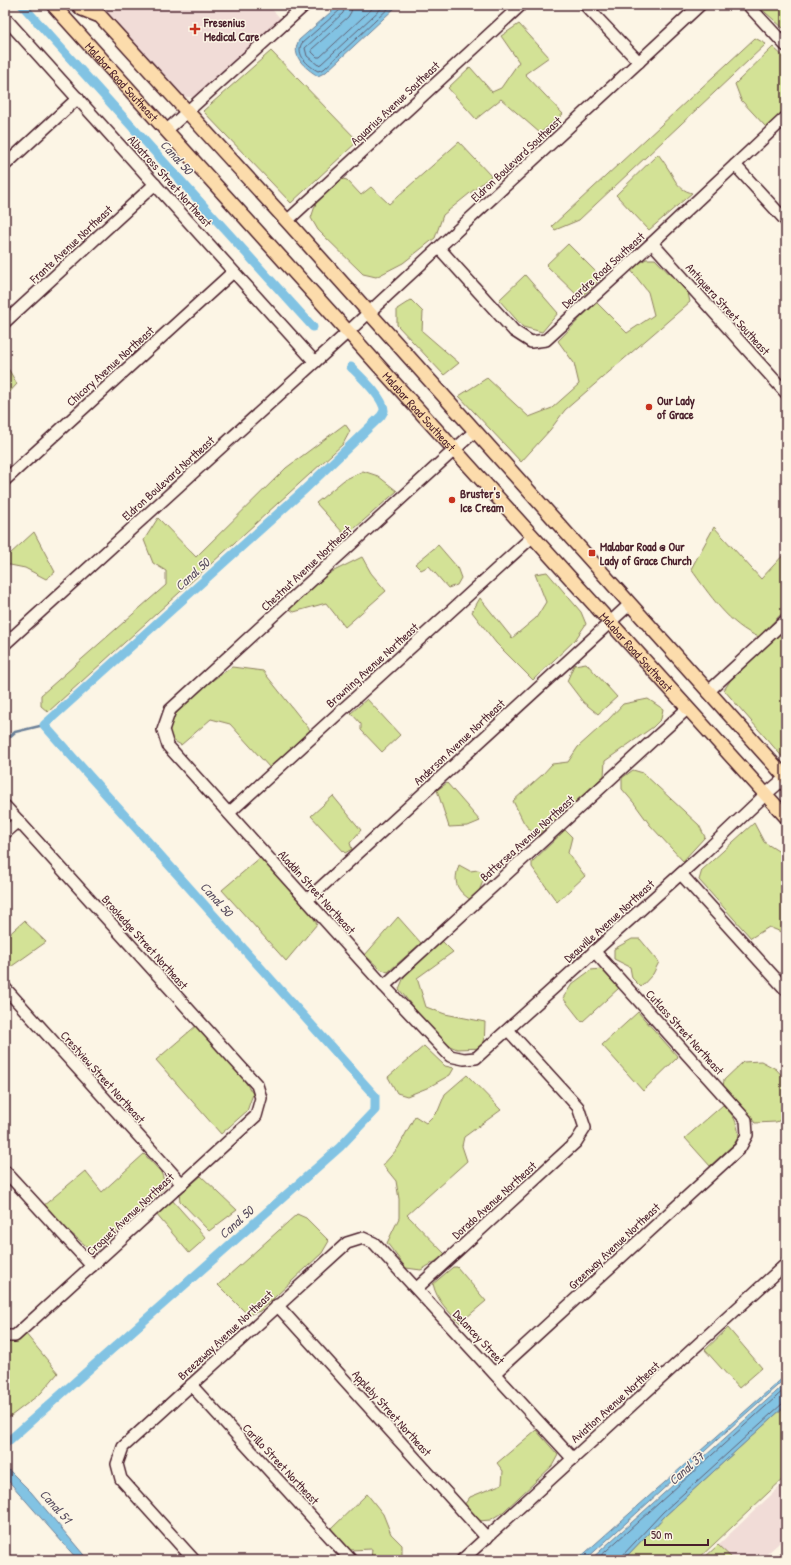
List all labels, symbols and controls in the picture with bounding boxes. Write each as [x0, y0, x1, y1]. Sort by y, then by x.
place label: Fresenius Medical Care [203, 14, 259, 45]
marker: Fresenius Medical Care [189, 23, 201, 35]
street label: Malabar Road Southeast [82, 38, 163, 126]
street label: Aquarius Avenue Southeast [347, 57, 444, 149]
street label: Eldron Boulevard Southeast [467, 112, 566, 206]
street label: Albatross Street Northeast [124, 131, 216, 231]
water label: Canal 50 [157, 136, 198, 179]
street label: Frante Avenue Northeast [25, 201, 117, 288]
street label: Decordre Road Southeast [558, 228, 649, 312]
street label: Antiquera Street Southeast [682, 259, 775, 359]
street label: Chicory Avenue Northeast [62, 321, 158, 410]
street label: Malabar Road Southeast [379, 368, 461, 455]
place label: Our Lady of Grace [657, 392, 695, 423]
marker: Our Lady of Grace [644, 402, 654, 412]
street label: Eldron Boulevard Northeast [118, 431, 219, 524]
place label: Bruster's Ice Cream [460, 485, 504, 516]
marker: Bruster's Ice Cream [447, 495, 457, 505]
street label: Chestnut Avenue Northeast [257, 521, 356, 615]
place label: Malabar Road @ Our Lady of Grace Church [600, 538, 693, 570]
marker: Malabar Road @ Our Lady of Grace Church [587, 548, 597, 558]
water label: Canal 50 [171, 553, 214, 594]
street label: Malabar Road Southeast [596, 608, 678, 696]
street label: Browning Avenue Northeast [322, 618, 423, 711]
street label: Anderson Avenue Northeast [410, 694, 509, 789]
street label: Battersea Avenue Northeast [476, 790, 579, 885]
street label: Aladdin Street Northeast [275, 846, 360, 938]
street label: Deauville Avenue Northeast [560, 875, 659, 966]
water label: Canal 50 [197, 878, 238, 921]
street label: Brookedge Street Northeast [98, 891, 193, 994]
street label: Cutlass Street Northeast [642, 986, 728, 1079]
street label: Crestview Street Northeast [57, 1027, 150, 1128]
street label: Dorado Avenue Northeast [448, 1157, 541, 1243]
street label: Croquet Avenue Northeast [82, 1168, 178, 1259]
street label: Greenway Avenue Northeast [564, 1198, 664, 1293]
water label: Canal 50 [215, 1201, 258, 1242]
street label: Breezeway Avenue Northeast [174, 1286, 277, 1384]
street label: Delancey Street [449, 1306, 509, 1369]
street label: Aviation Avenue Northeast [567, 1357, 664, 1447]
street label: Appleby Street Northeast [349, 1366, 436, 1461]
street label: Carillo Street Northeast [239, 1420, 324, 1509]
water label: Canal 37 [664, 1446, 709, 1489]
water label: Canal 51 [36, 1485, 78, 1529]
scale bar [645, 1521, 708, 1547]
text: 50 m [651, 1526, 672, 1543]

